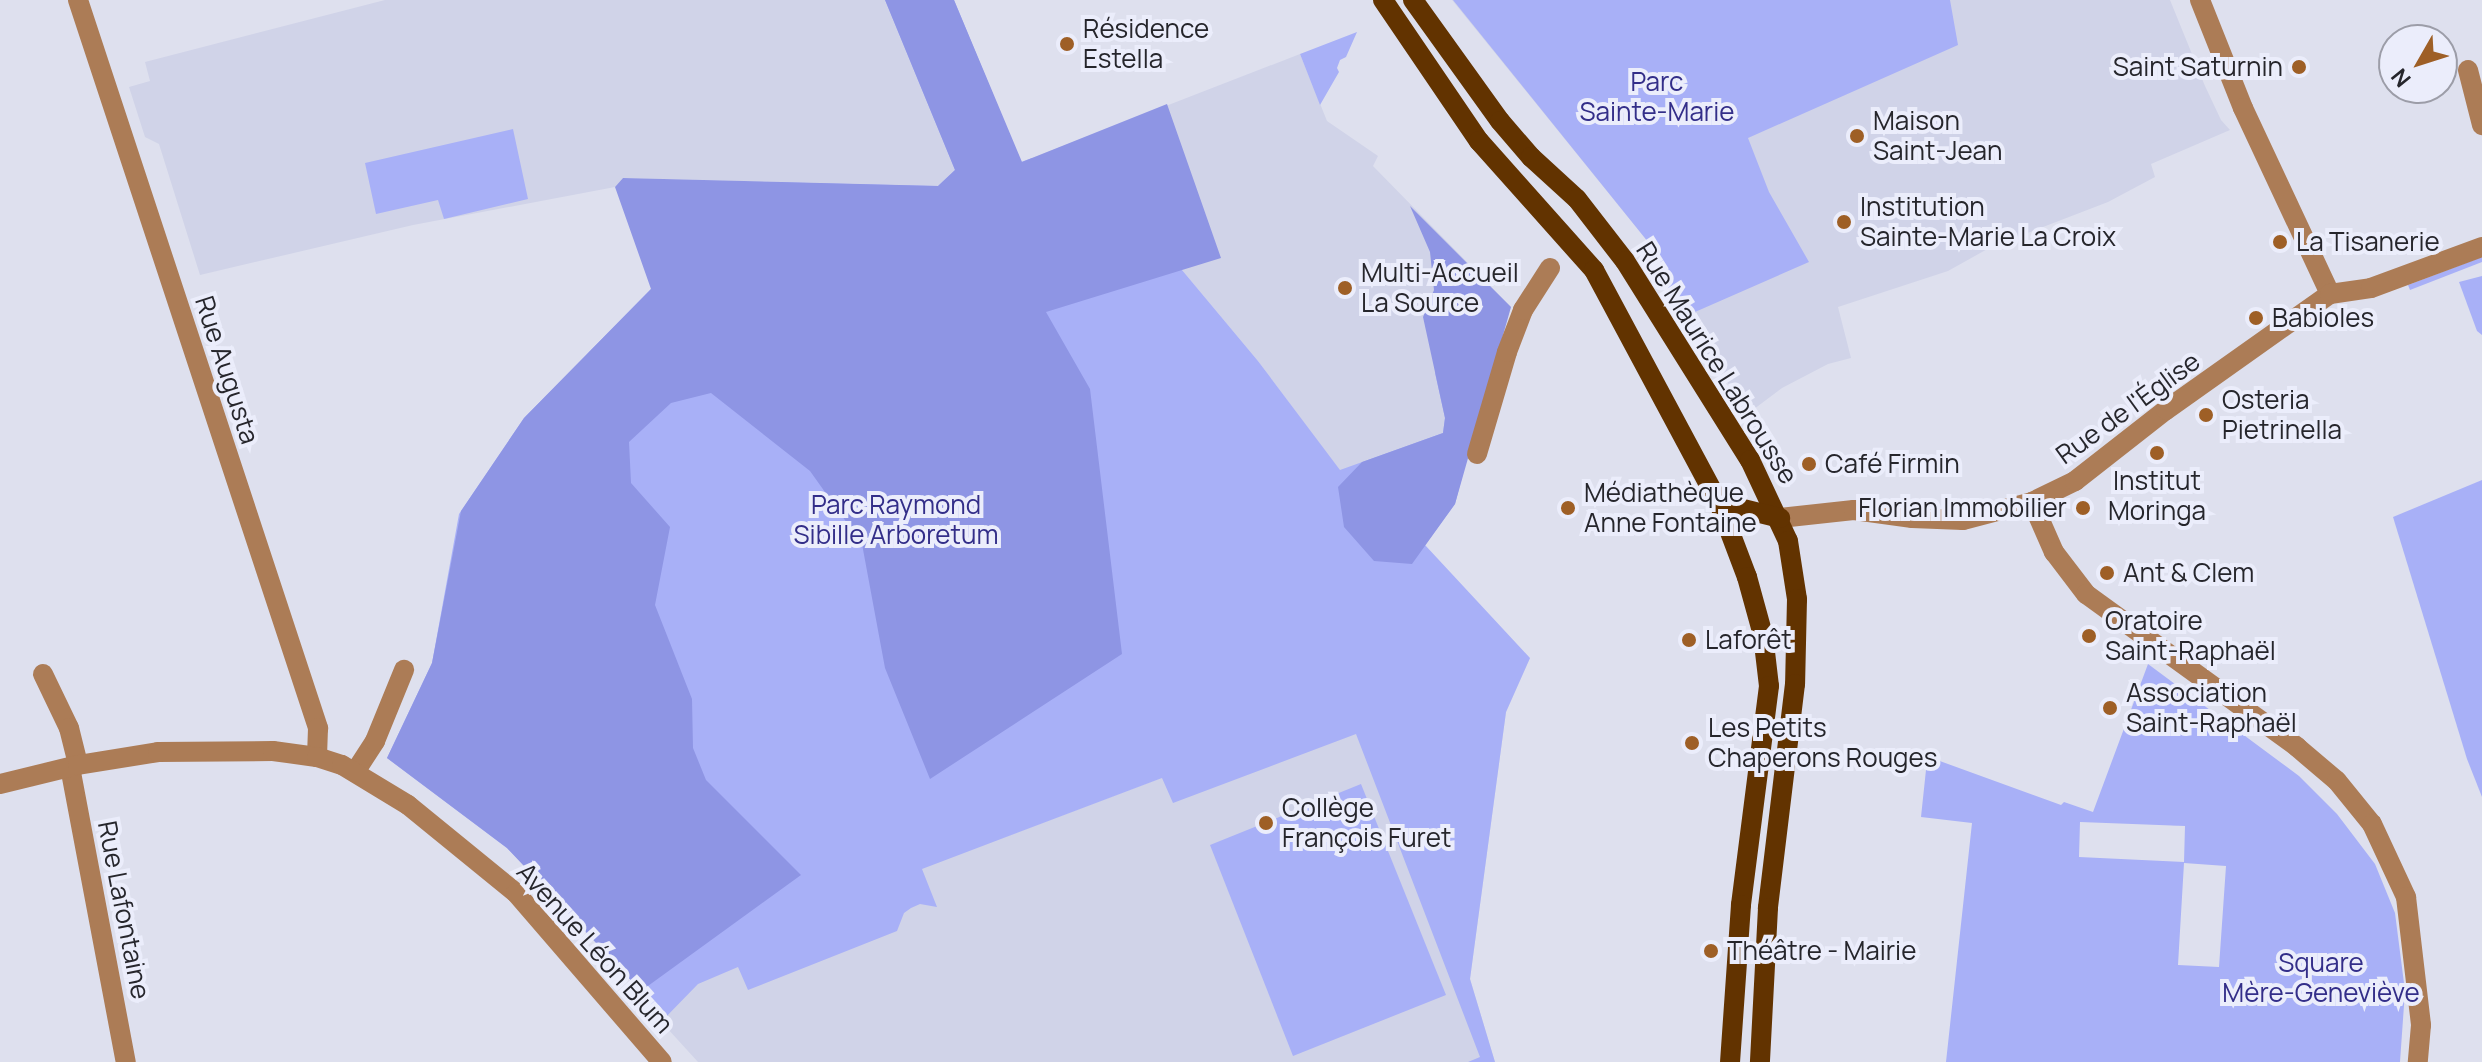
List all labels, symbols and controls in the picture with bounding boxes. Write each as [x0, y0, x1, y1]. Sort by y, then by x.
place label: Résidence Estella [1083, 13, 1209, 74]
north arrow [2378, 24, 2458, 104]
marker: Résidence Estella [1058, 35, 1076, 53]
place label: Saint Saturnin [2113, 51, 2283, 83]
marker: Saint Saturnin [2290, 58, 2308, 76]
text: N [2384, 62, 2418, 93]
park label: Parc Sainte-Marie [1580, 66, 1734, 128]
place label: Maison Saint-Jean [1873, 105, 2002, 166]
marker: Maison Saint-Jean [1848, 127, 1866, 145]
place label: Institution Sainte-Marie La Croix [1860, 191, 2116, 252]
marker: Institution Sainte-Marie La Croix [1835, 213, 1853, 231]
place label: La Tisanerie [2296, 226, 2440, 258]
marker: La Tisanerie [2271, 233, 2289, 251]
street label: Rue Maurice Labrousse [1630, 236, 1804, 490]
place label: Multi-Accueil La Source [1361, 257, 1519, 318]
marker: Multi-Accueil La Source [1336, 279, 1354, 297]
street label: Rue Augusta [188, 292, 266, 448]
place label: Babioles [2272, 302, 2374, 334]
marker: Babioles [2247, 309, 2265, 327]
street label: Rue de l'Église [2050, 345, 2206, 471]
place label: Osteria Pietrinella [2222, 384, 2342, 446]
marker: Osteria Pietrinella [2197, 406, 2215, 424]
marker: Institut Moringa [2148, 444, 2166, 462]
place label: Café Firmin [1825, 448, 1960, 480]
marker: Café Firmin [1800, 455, 1818, 473]
place label: Institut Moringa [2108, 465, 2206, 526]
place label: Médiathèque Anne Fontaine [1584, 477, 1757, 538]
park label: Parc Raymond Sibille Arboretum [794, 489, 998, 550]
place label: Florian Immobilier [1858, 492, 2067, 524]
marker: Médiathèque Anne Fontaine [1559, 499, 1577, 517]
marker: Florian Immobilier [2074, 499, 2092, 517]
place label: Ant & Clem [2123, 557, 2254, 589]
marker: Ant & Clem [2098, 564, 2116, 582]
place label: Oratoire Saint-Raphaël [2105, 605, 2276, 666]
place label: Laforêt [1705, 624, 1792, 656]
marker: Oratoire Saint-Raphaël [2080, 627, 2098, 645]
marker: Laforêt [1680, 631, 1698, 649]
place label: Association Saint-Raphaël [2126, 677, 2297, 738]
marker: Association Saint-Raphaël [2101, 699, 2119, 717]
place label: Les Petits Chaperons Rouges [1708, 712, 1937, 774]
marker: Les Petits Chaperons Rouges [1683, 734, 1701, 752]
place label: Collège François Furet [1282, 792, 1451, 854]
marker: Collège François Furet [1257, 814, 1275, 832]
street label: Rue Lafontaine [91, 818, 157, 1002]
street label: Avenue Léon Blum [510, 856, 680, 1040]
place label: Théâtre - Mairie [1727, 935, 1916, 967]
marker: Théâtre - Mairie [1702, 942, 1720, 960]
park label: Square Mère-Geneviève [2222, 947, 2420, 1008]

